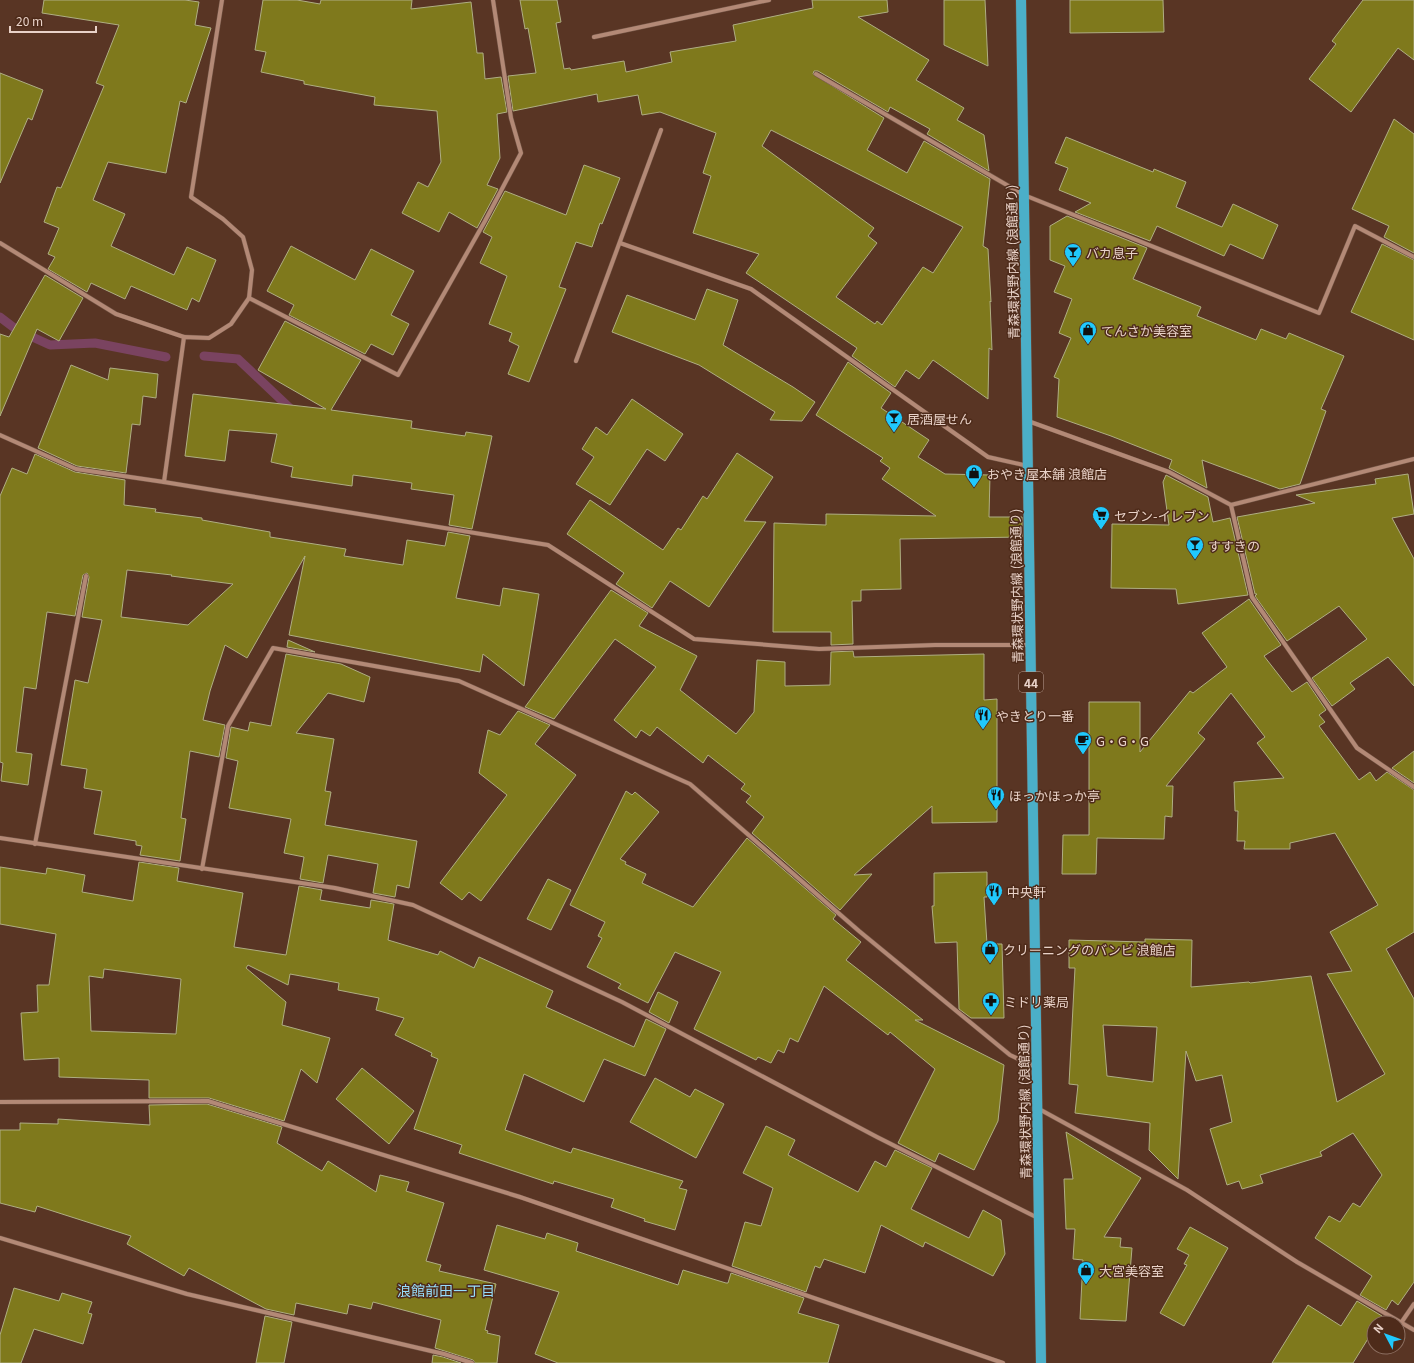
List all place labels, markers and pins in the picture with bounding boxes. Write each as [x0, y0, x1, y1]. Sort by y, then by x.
bar icon: バカ息子 [1063, 242, 1083, 267]
place label: バカ息子 [1086, 243, 1138, 262]
shop icon: てんさか美容室 [1078, 320, 1098, 345]
place label: てんさか美容室 [1101, 321, 1192, 340]
bar icon: 居酒屋せん [884, 408, 904, 433]
place label: 居酒屋せん [907, 409, 972, 428]
shop icon: おやき屋本舗 浪館店 [964, 463, 984, 488]
place label: おやき屋本舗 浪館店 [987, 464, 1107, 483]
supermarket icon: セブン-イレブン [1091, 505, 1111, 530]
place label: セブン-イレブン [1114, 506, 1210, 525]
bar icon: すすきの [1185, 535, 1205, 560]
place label: すすきの [1208, 536, 1260, 555]
restaurant icon: やきとり一番 [973, 705, 993, 730]
place label: やきとり一番 [996, 706, 1074, 725]
cafe icon: G・G・G [1073, 730, 1093, 755]
place label: G・G・G [1096, 731, 1149, 750]
restaurant icon: ほっかほっか亭 [986, 785, 1006, 810]
place label: ほっかほっか亭 [1009, 786, 1100, 805]
restaurant icon: 中央軒 [984, 881, 1004, 906]
place label: 中央軒 [1007, 882, 1046, 901]
shop icon: クリーニングのバンビ 浪館店 [980, 939, 1000, 964]
place label: クリーニングのバンビ 浪館店 [1003, 940, 1176, 959]
pharmacy icon: ミドリ薬局 [981, 991, 1001, 1016]
place label: ミドリ薬局 [1004, 992, 1069, 1011]
shop icon: 大宮美容室 [1076, 1260, 1096, 1285]
place label: 大宮美容室 [1099, 1261, 1164, 1280]

